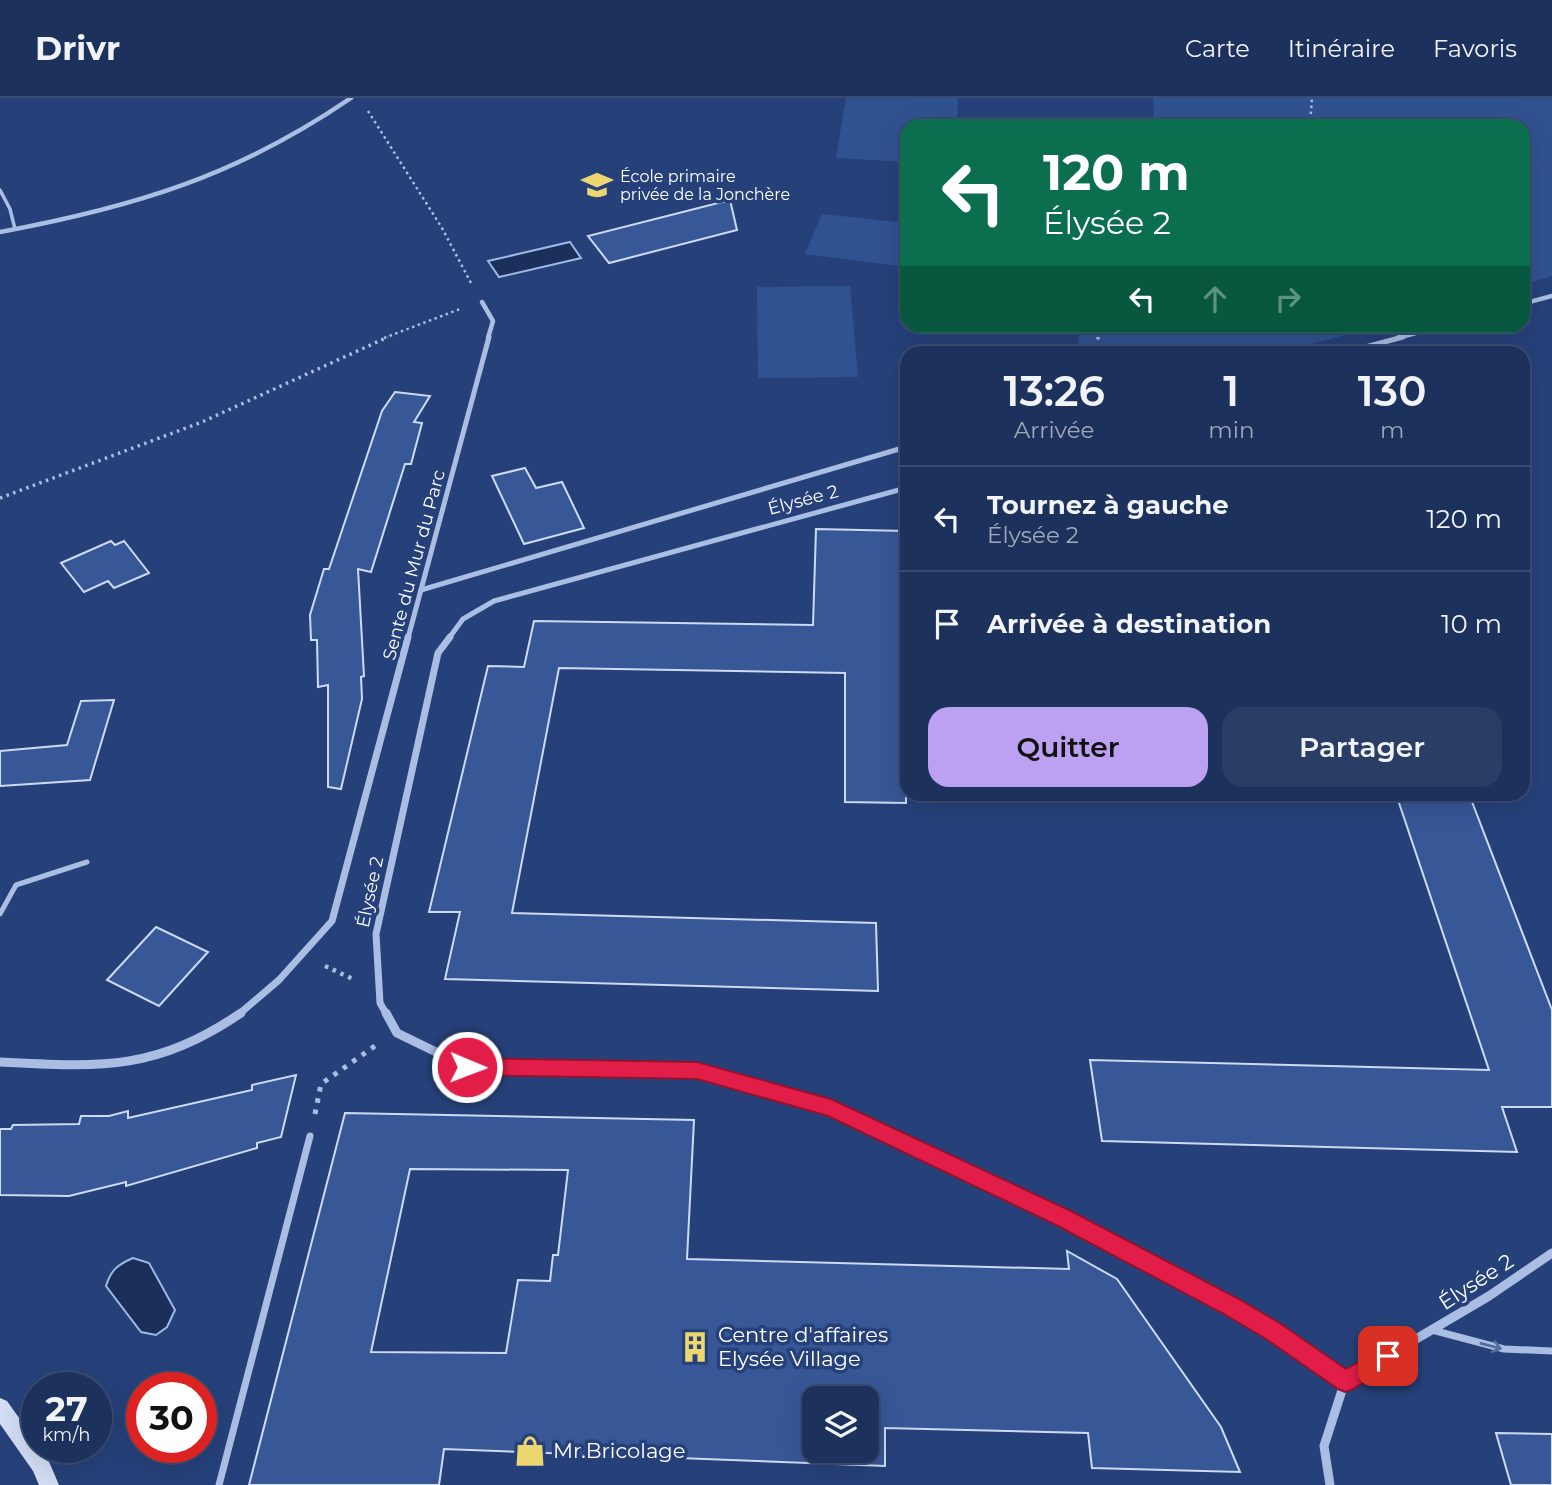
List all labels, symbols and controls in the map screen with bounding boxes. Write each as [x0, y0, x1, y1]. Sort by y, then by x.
text: Drivr [35, 28, 120, 68]
text: Carte [1185, 34, 1250, 63]
text: Itinéraire [1288, 34, 1395, 63]
text: Favoris [1433, 34, 1517, 63]
text: 120 m [1043, 143, 1190, 202]
icon: left [928, 147, 1019, 238]
place label: École primaire privée de la Jonchère [620, 167, 790, 204]
school or university icon: École primaire privée de la Jonchère [580, 168, 614, 202]
text: Élysée 2 [1043, 203, 1171, 242]
icon: left [1123, 280, 1161, 318]
icon: ahead [1196, 280, 1234, 318]
icon: right [1269, 280, 1307, 318]
text: 13:26 [1003, 365, 1105, 417]
text: 1 [1223, 365, 1239, 417]
text: 130 [1358, 365, 1427, 417]
text: Arrivée [1014, 416, 1094, 444]
text: min [1208, 416, 1254, 444]
text: m [1380, 416, 1404, 444]
street label: Sente du Mur du Parc [378, 467, 450, 663]
street label: Élysée 2 [765, 480, 841, 520]
text: Tournez à gauche [987, 489, 1229, 521]
icon: left [928, 500, 966, 538]
text: 120 m [1426, 503, 1502, 535]
text: Élysée 2 [987, 521, 1079, 549]
icon: arrive [928, 605, 966, 643]
text: Arrivée à destination [987, 608, 1271, 640]
text: 10 m [1441, 608, 1502, 640]
button: Quitter [928, 707, 1208, 787]
button: Partager [1222, 707, 1502, 787]
street label: Élysée 2 [352, 855, 388, 929]
position arrow [430, 1030, 504, 1104]
street label: Élysée 2 [1434, 1248, 1518, 1315]
place label: Centre d'affaires Elysée Village [718, 1322, 888, 1371]
pin [1358, 1326, 1418, 1386]
building icon: Centre d'affaires Elysée Village [678, 1330, 712, 1364]
icon: arrive [1369, 1337, 1407, 1375]
one-way arrow [1479, 1340, 1502, 1353]
speed limit sign: 30 [126, 1372, 217, 1463]
map controls [802, 1386, 879, 1463]
button: layers [802, 1386, 879, 1463]
text: 27 [45, 1387, 88, 1430]
text: km/h [42, 1424, 91, 1446]
shop icon: Mr.Bricolage [513, 1434, 547, 1468]
place label: Mr.Bricolage [553, 1438, 685, 1463]

